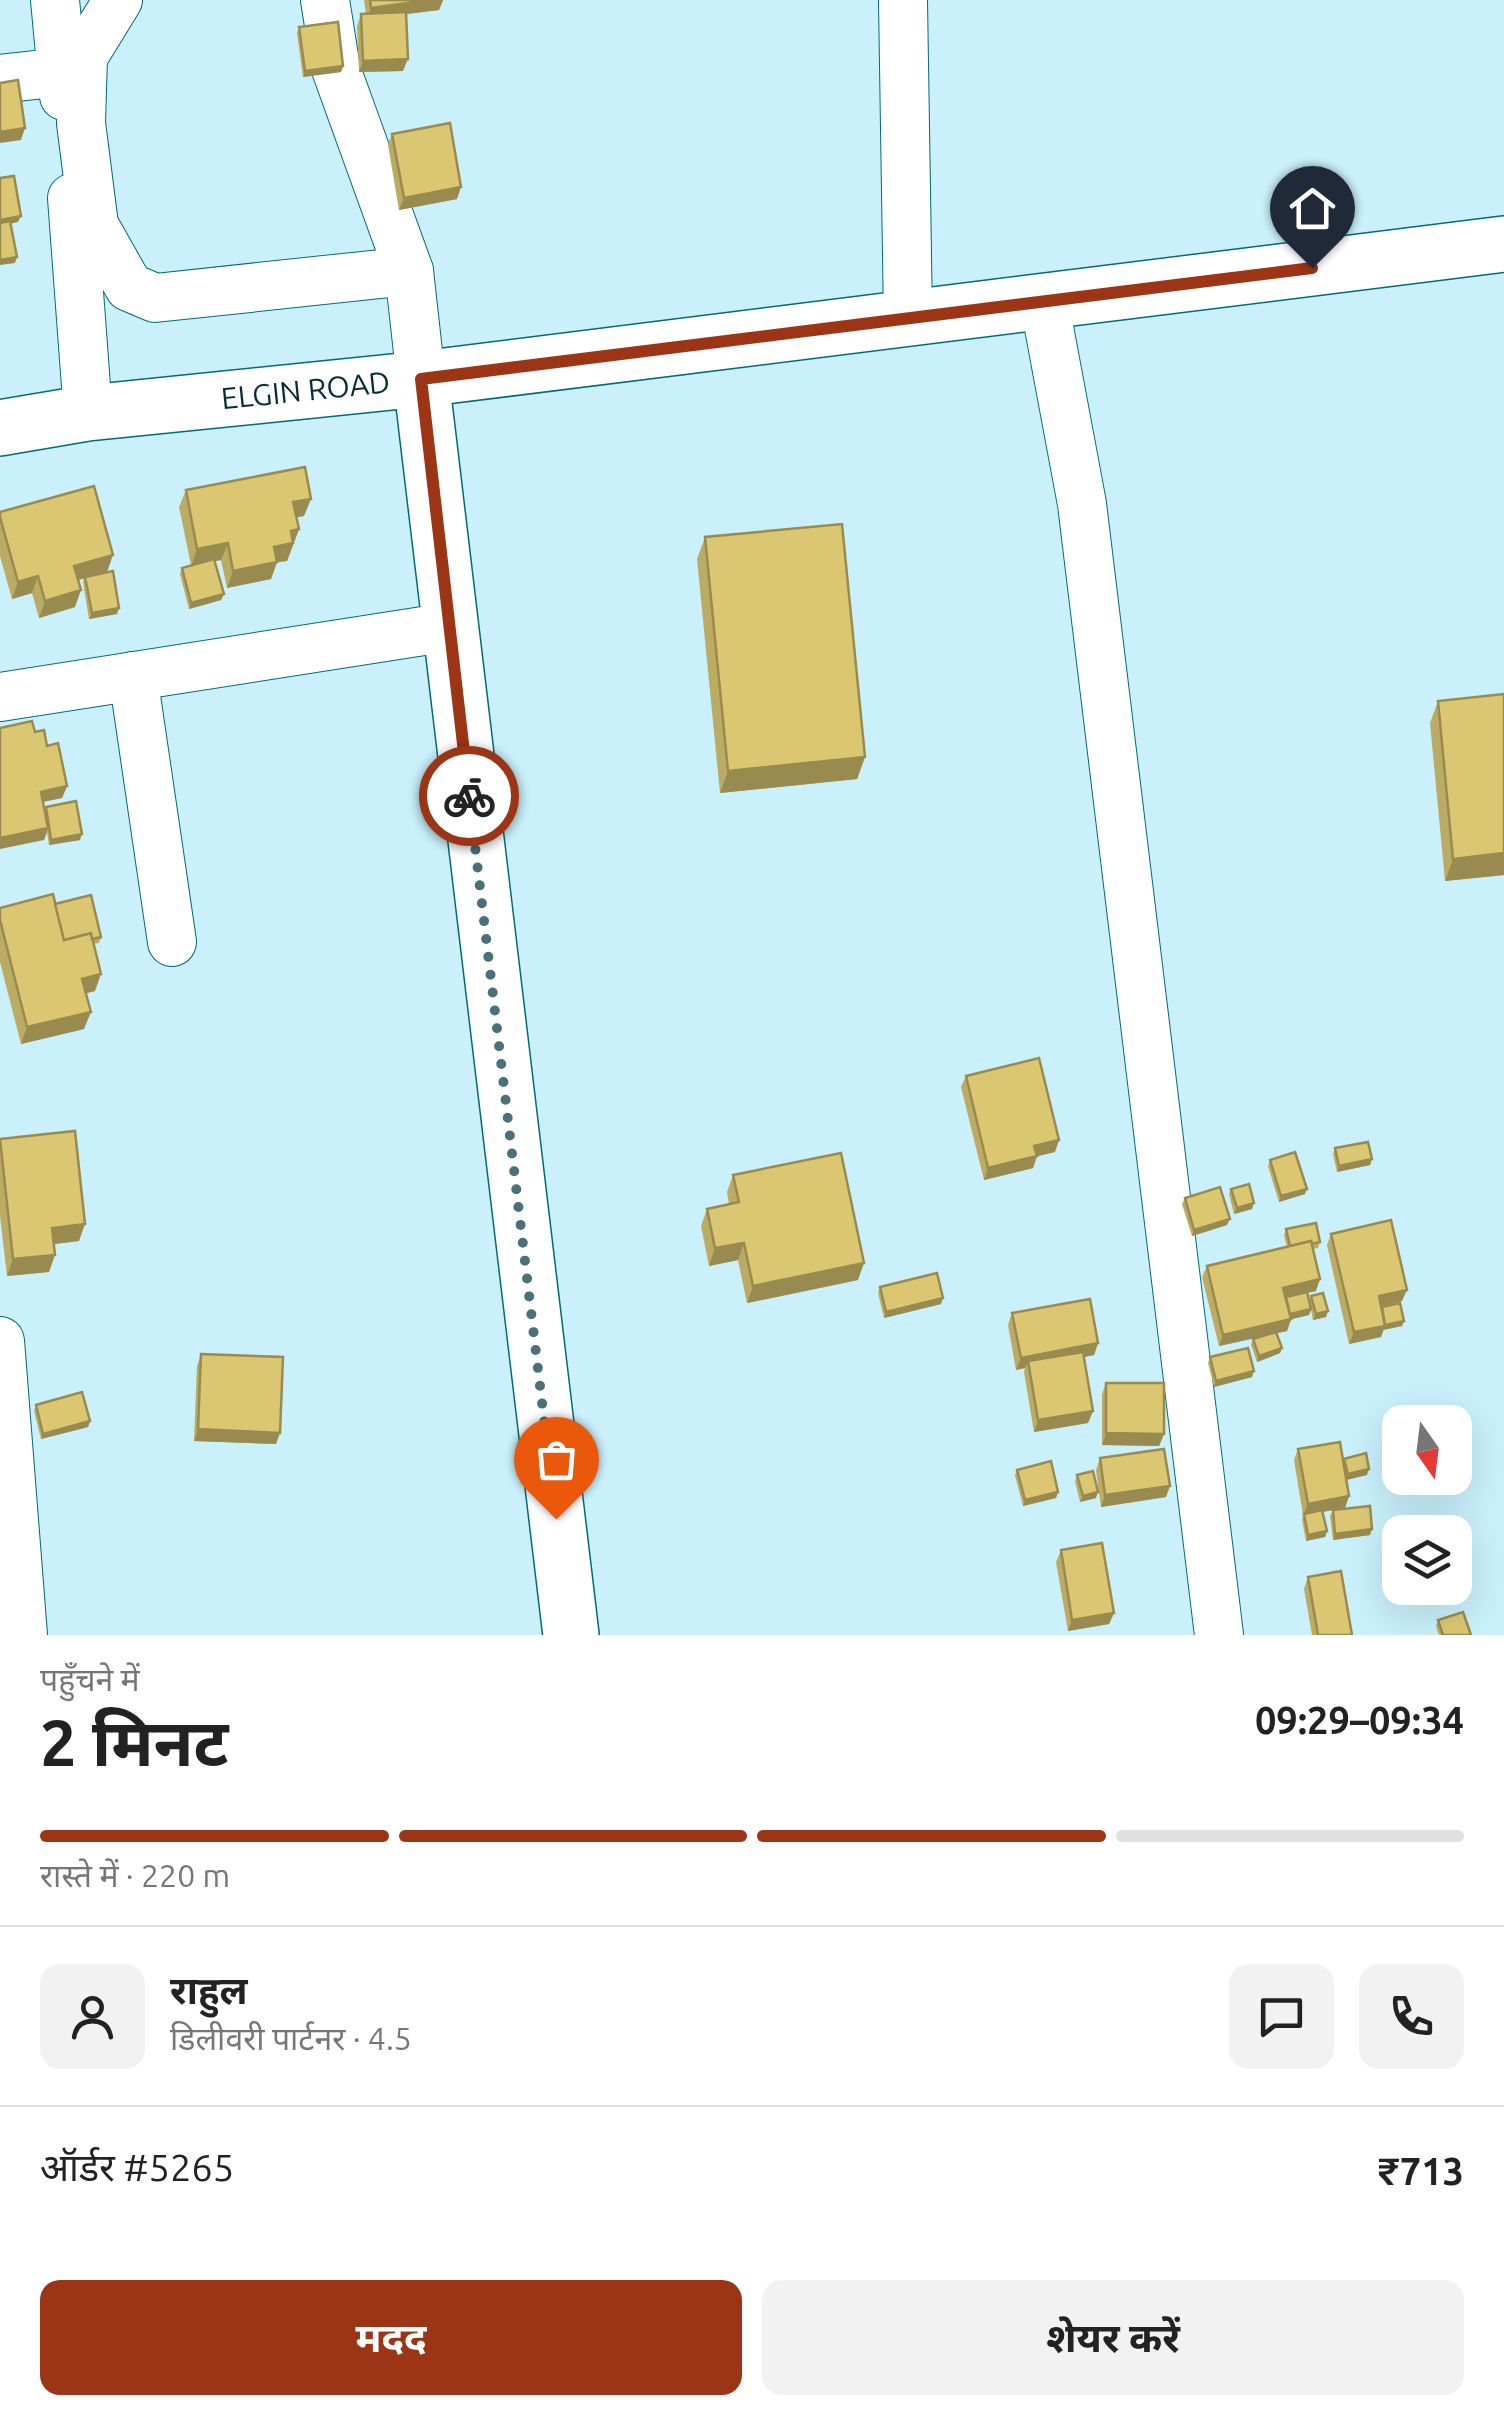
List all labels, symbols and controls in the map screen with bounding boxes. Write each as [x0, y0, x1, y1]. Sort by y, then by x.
pin [1270, 166, 1355, 269]
icon: home [1285, 181, 1340, 236]
street label: ELGIN ROAD [220, 364, 391, 415]
courier [419, 746, 519, 846]
icon: bike [442, 769, 497, 824]
north arrow [1382, 1405, 1472, 1495]
map controls [1382, 1405, 1472, 1605]
pin [514, 1417, 599, 1520]
icon: bag [529, 1432, 584, 1487]
button: layers [1382, 1515, 1472, 1605]
text: पहुँचने में [40, 1661, 140, 1697]
text: 09:29–09:34 [1255, 1699, 1464, 1741]
text: 2 मिनट [40, 1705, 229, 1778]
text: रास्ते में · 220 m [40, 1857, 230, 1893]
button: person [40, 1964, 145, 2069]
button: chat [1229, 1964, 1334, 2069]
button: phone [1359, 1964, 1464, 2069]
text: राहुल [170, 1969, 247, 2011]
text: डिलीवरी पार्टनर · 4.5 [170, 2020, 412, 2056]
text: ऑर्डर #5265 [40, 2146, 234, 2188]
text: ₹713 [1378, 2150, 1464, 2192]
button: मदद [40, 2280, 742, 2395]
button: शेयर करें [762, 2280, 1464, 2395]

